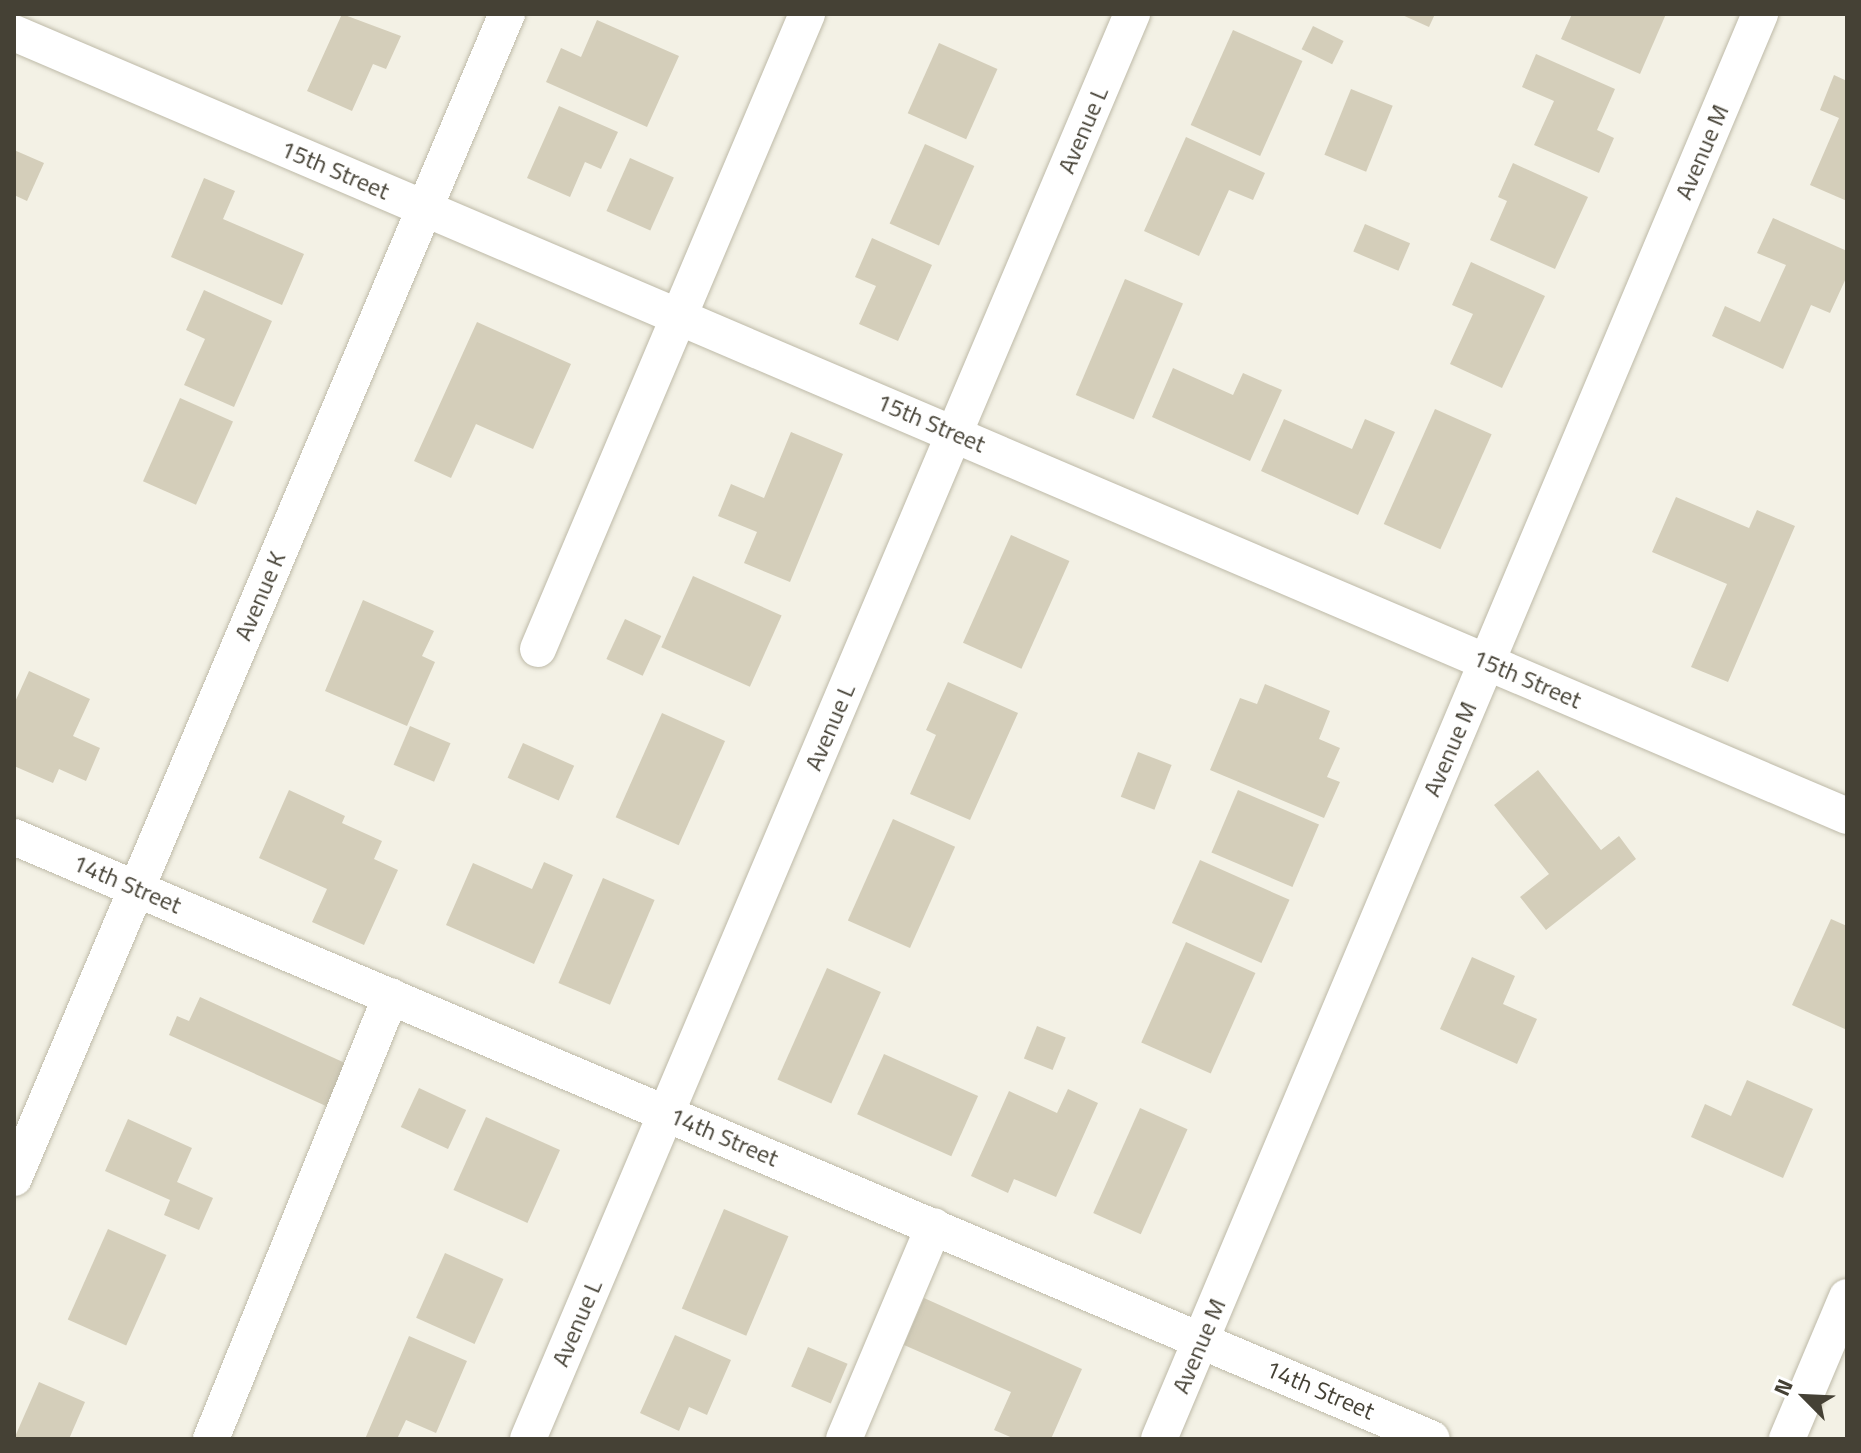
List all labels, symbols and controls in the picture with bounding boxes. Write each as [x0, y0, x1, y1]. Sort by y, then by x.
street label: Avenue L [1052, 82, 1114, 178]
street label: Avenue M [1669, 100, 1735, 204]
street label: 15th Street [276, 134, 394, 206]
street label: 15th Street [872, 387, 990, 459]
street label: Avenue K [228, 547, 292, 645]
street label: 15th Street [1468, 643, 1586, 715]
street label: Avenue L [799, 679, 861, 775]
street label: Avenue M [1417, 697, 1483, 801]
street label: 14th Street [68, 848, 186, 920]
street label: 14th Street [665, 1101, 783, 1173]
street label: Avenue L [546, 1275, 608, 1371]
street label: Avenue M [1166, 1294, 1232, 1398]
street label: 14th Street [1261, 1354, 1379, 1426]
north arrow [1765, 1357, 1845, 1437]
text: N [1764, 1373, 1802, 1401]

